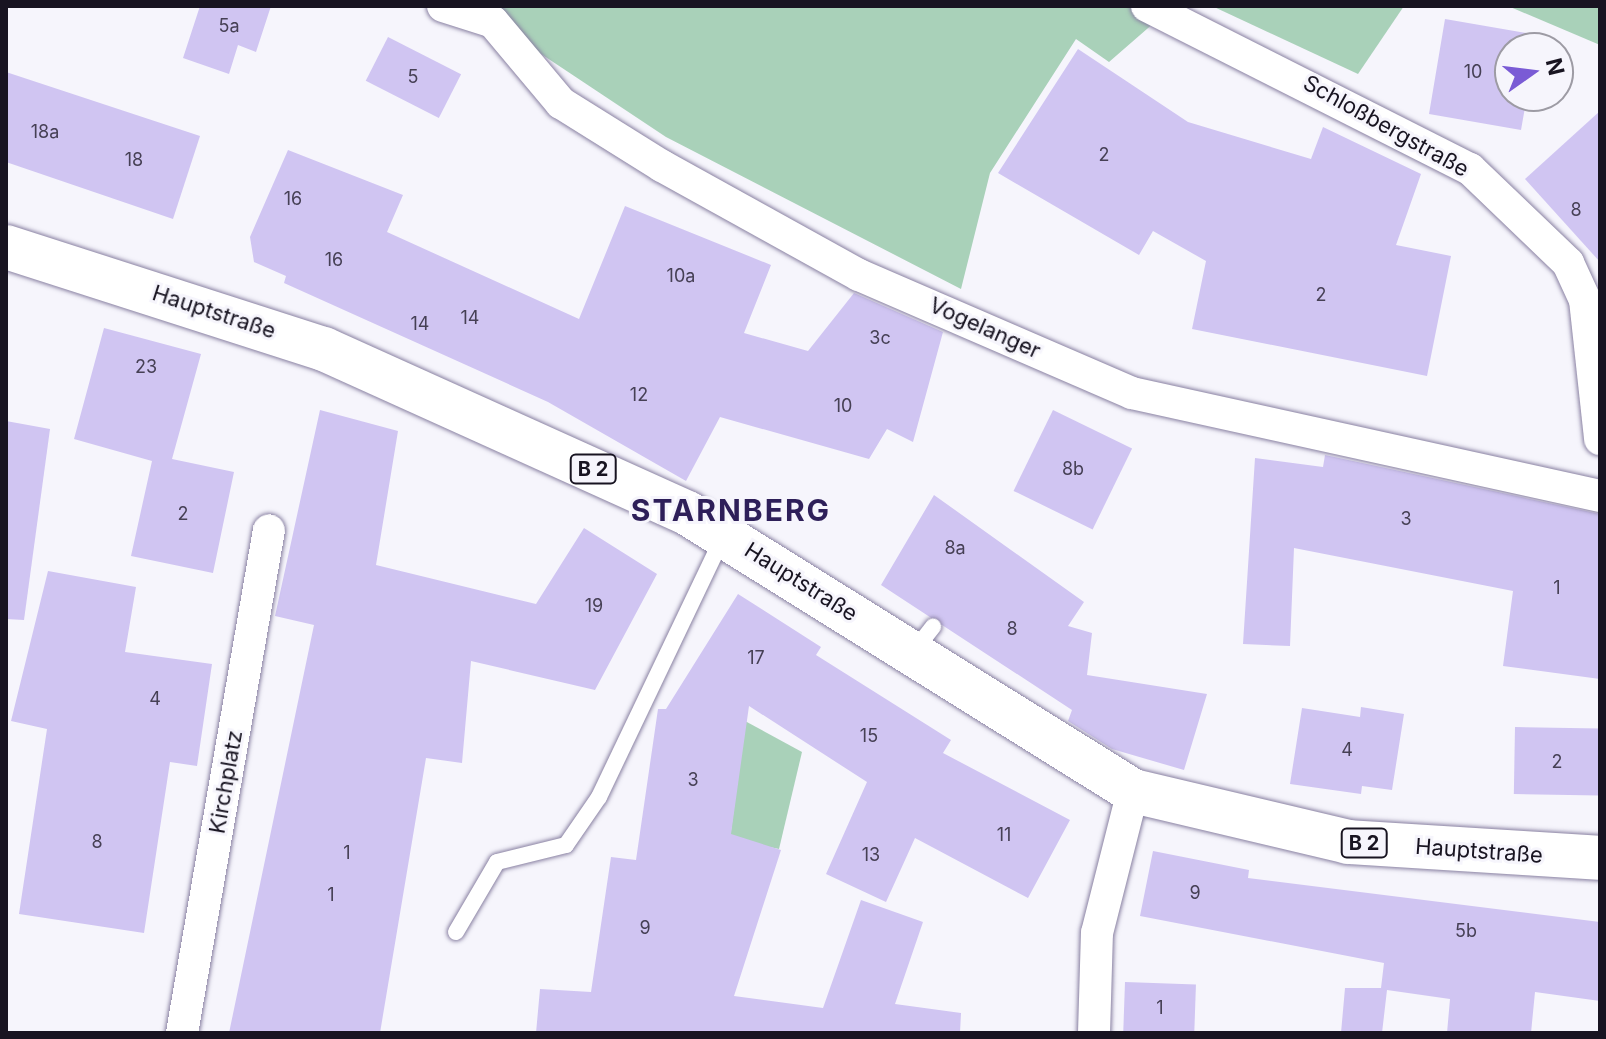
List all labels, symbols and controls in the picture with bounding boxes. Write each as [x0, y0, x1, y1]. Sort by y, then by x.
house number: 5a [218, 15, 240, 37]
north arrow [1494, 32, 1574, 112]
text: N [1541, 55, 1570, 78]
house number: 10 [1464, 61, 1482, 83]
house number: 5 [408, 66, 418, 88]
street label: Schloßbergstraße [1299, 70, 1473, 182]
house number: 18a [31, 121, 59, 143]
house number: 2 [1099, 144, 1109, 166]
house number: 18 [125, 149, 143, 171]
house number: 16 [284, 188, 302, 210]
house number: 8 [1570, 199, 1582, 221]
house number: 16 [325, 249, 343, 271]
house number: 10a [667, 265, 695, 287]
street label: Hauptstraße [149, 280, 279, 344]
house number: 2 [1316, 284, 1326, 306]
street label: Vogelanger [925, 292, 1045, 364]
house number: 14 [461, 307, 479, 329]
house number: 14 [411, 313, 429, 335]
house number: 3c [869, 327, 891, 349]
house number: 23 [135, 356, 157, 378]
house number: 12 [630, 384, 648, 406]
house number: 10 [834, 395, 852, 417]
road number: B 2 [569, 453, 617, 485]
house number: 8b [1062, 458, 1084, 480]
district label: STARNBERG [631, 492, 831, 528]
house number: 2 [178, 503, 188, 525]
house number: 3 [1400, 508, 1412, 530]
street label: Hauptstraße [740, 537, 862, 627]
house number: 8a [944, 537, 966, 559]
house number: 1 [1553, 577, 1561, 599]
house number: 19 [585, 595, 603, 617]
house number: 8 [1006, 618, 1018, 640]
house number: 17 [747, 647, 765, 669]
house number: 4 [149, 688, 161, 710]
house number: 15 [860, 725, 878, 747]
street label: Kirchplatz [204, 728, 248, 836]
house number: 4 [1341, 739, 1353, 761]
house number: 2 [1552, 751, 1562, 773]
house number: 3 [687, 769, 699, 791]
house number: 11 [997, 824, 1011, 846]
road number: B 2 [1340, 827, 1388, 859]
house number: 8 [91, 831, 103, 853]
street label: Hauptstraße [1414, 833, 1544, 869]
house number: 1 [343, 842, 351, 864]
house number: 13 [862, 844, 880, 866]
house number: 9 [1189, 882, 1201, 904]
house number: 1 [327, 884, 335, 906]
house number: 9 [639, 917, 651, 939]
house number: 5b [1455, 920, 1477, 942]
house number: 1 [1156, 997, 1164, 1019]

